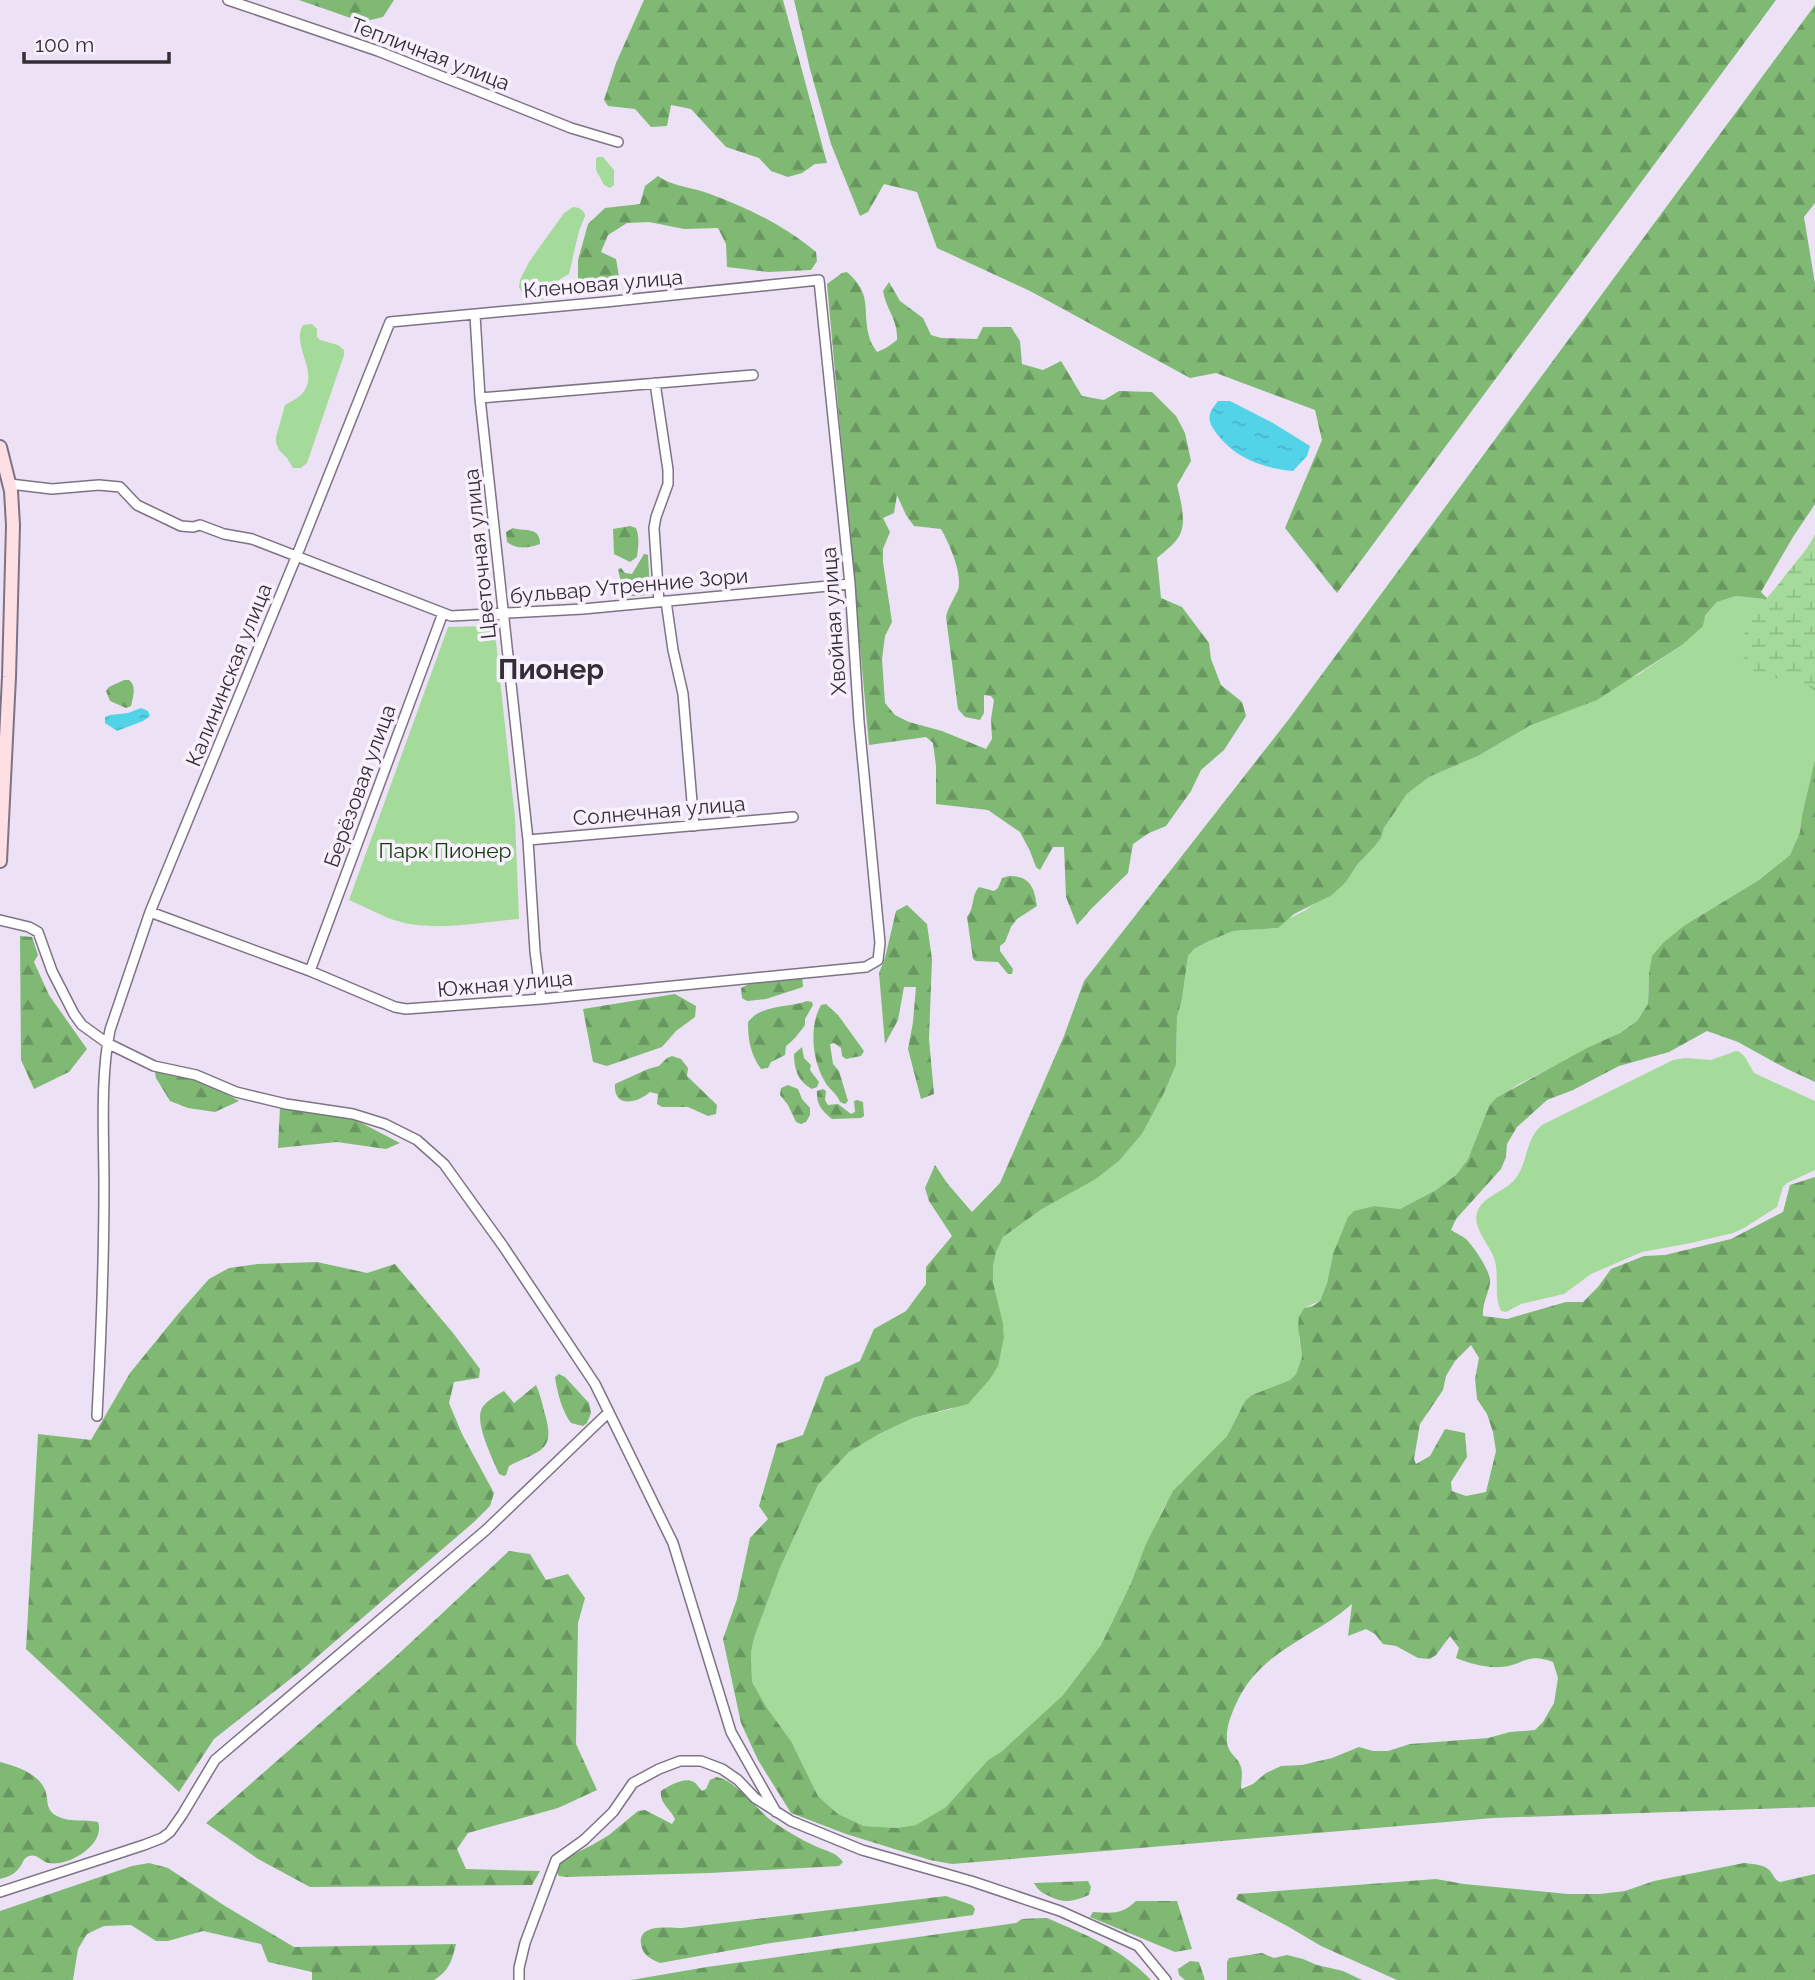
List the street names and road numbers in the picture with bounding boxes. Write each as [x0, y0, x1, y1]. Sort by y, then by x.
street label: Тепличная улица [347, 12, 513, 95]
street label: Кленовая улица [522, 264, 684, 303]
street label: Цветочная улица [458, 468, 501, 640]
street label: Хвойная улица [816, 546, 851, 696]
street label: бульвар Утренние Зори [509, 563, 749, 608]
street label: Калининская улица [180, 580, 277, 770]
street label: Берёзовая улица [319, 701, 401, 871]
street label: Солнечная улица [572, 791, 746, 830]
street label: Южная улица [436, 965, 574, 1002]

